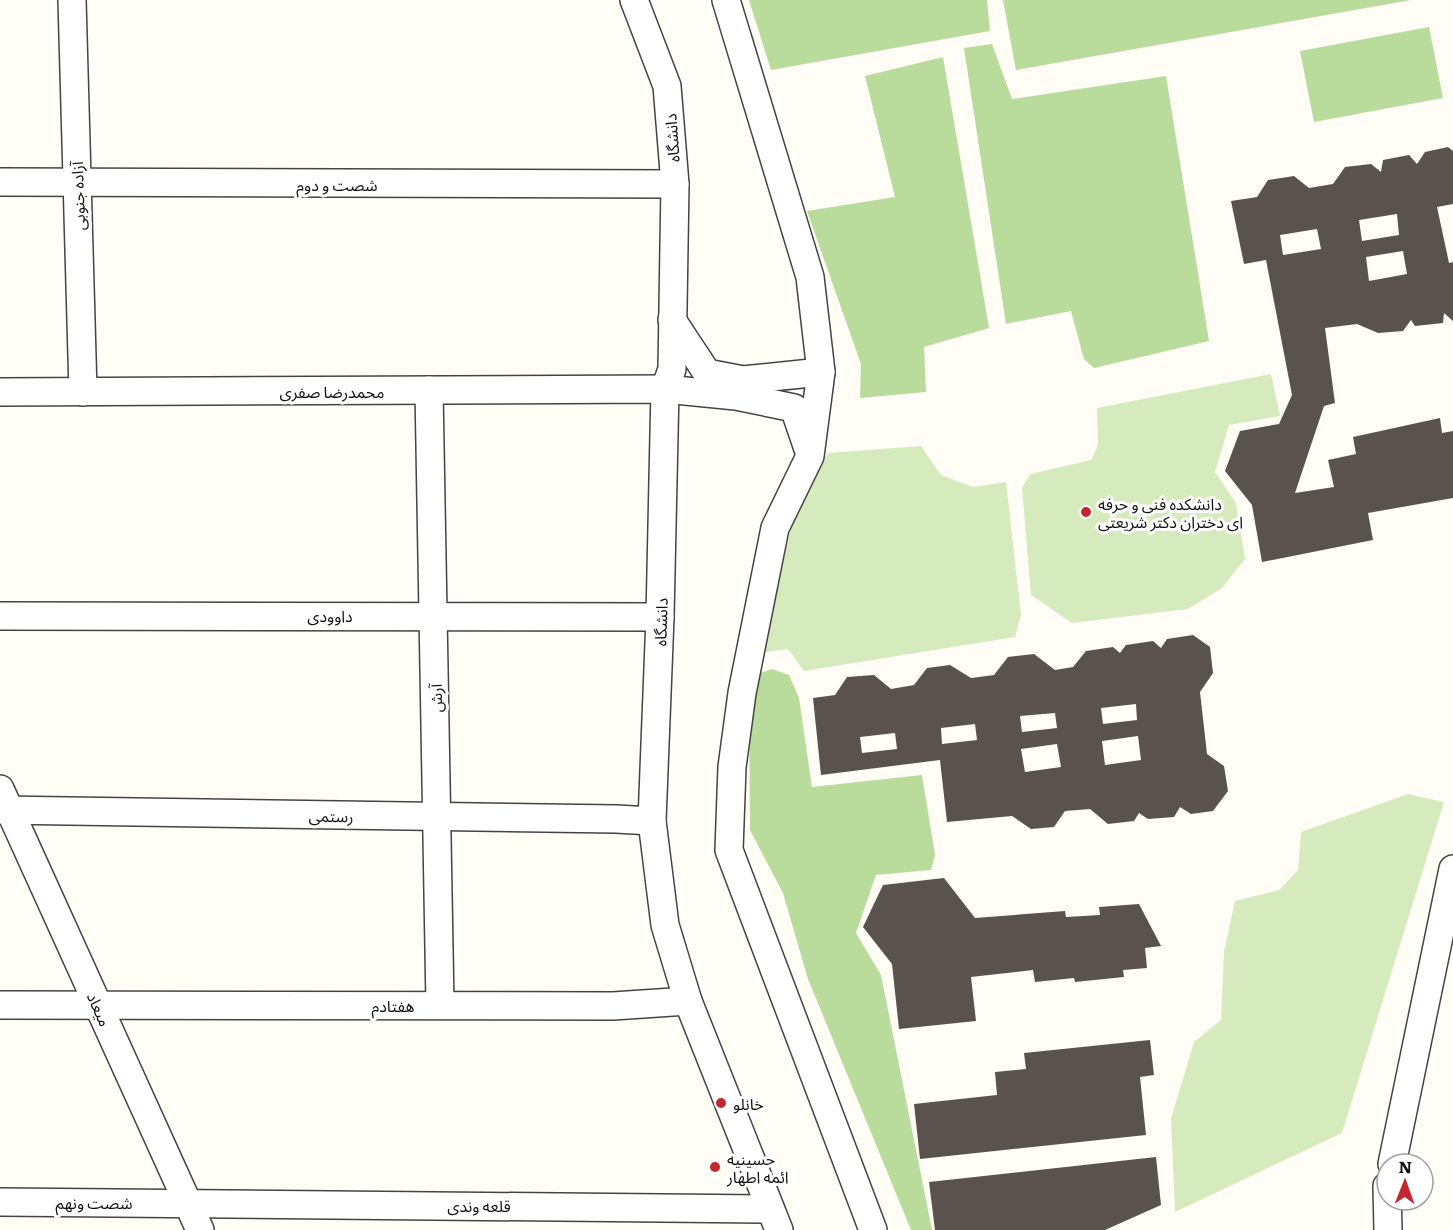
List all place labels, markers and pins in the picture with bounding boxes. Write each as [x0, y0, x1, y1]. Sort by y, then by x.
place label: دانشکده فنی و حرفه ای دختران دکتر شریعتی [1098, 491, 1243, 533]
marker: دانشکده فنی و حرفه ای دختران دکتر شریعتی [1079, 505, 1093, 519]
place label: خانلو [733, 1091, 764, 1115]
marker: خانلو [714, 1096, 728, 1110]
place label: حسینیه ائمه اطهار [726, 1146, 789, 1188]
marker: حسینیه ائمه اطهار [708, 1160, 722, 1174]

